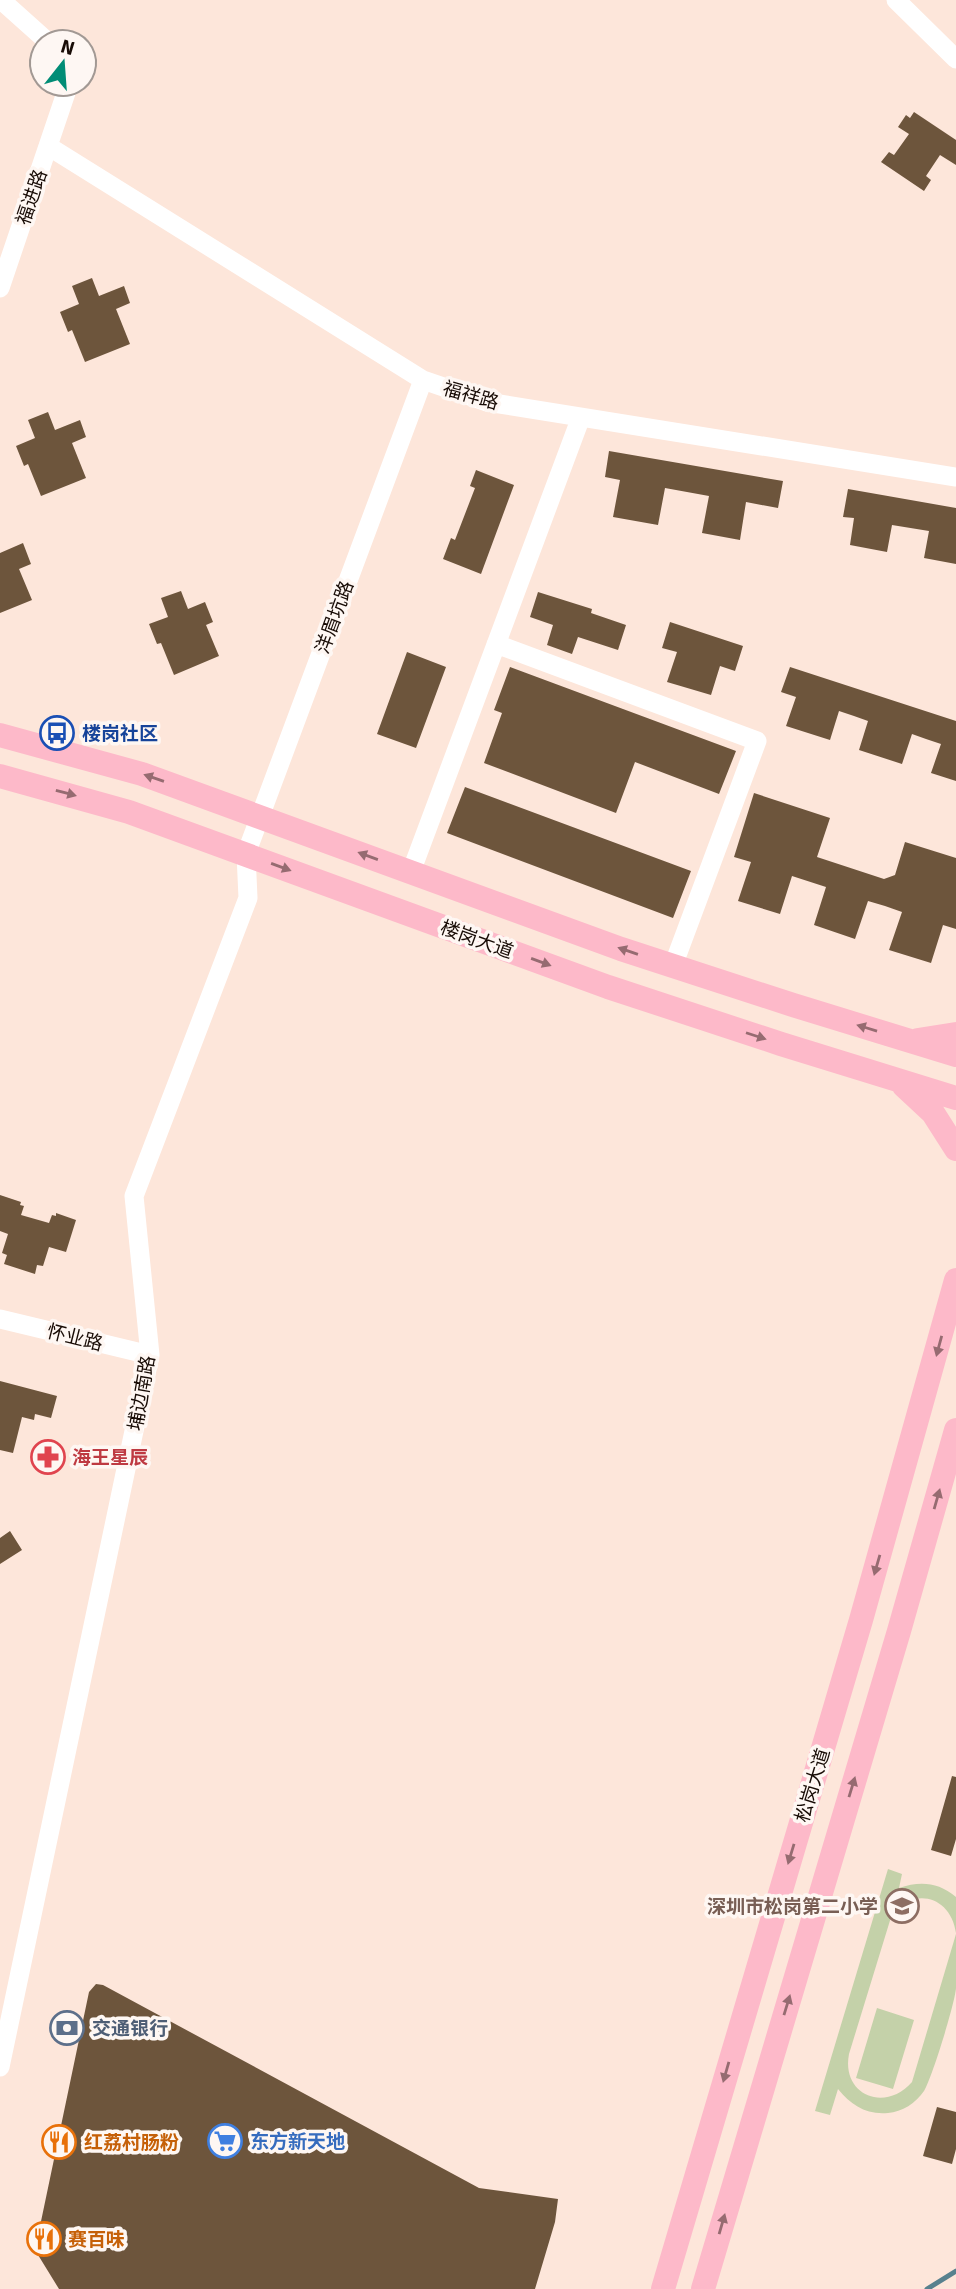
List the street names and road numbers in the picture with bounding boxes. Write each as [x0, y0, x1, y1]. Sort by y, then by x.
street label: 福进路 [11, 166, 53, 228]
street label: 福祥路 [440, 377, 501, 415]
street label: 洋眉坑路 [311, 578, 359, 657]
street label: 楼岗大道 [437, 916, 516, 964]
street label: 怀业路 [44, 1319, 105, 1357]
street label: 埔边南路 [124, 1354, 160, 1433]
street label: 松岗大道 [790, 1745, 836, 1825]

